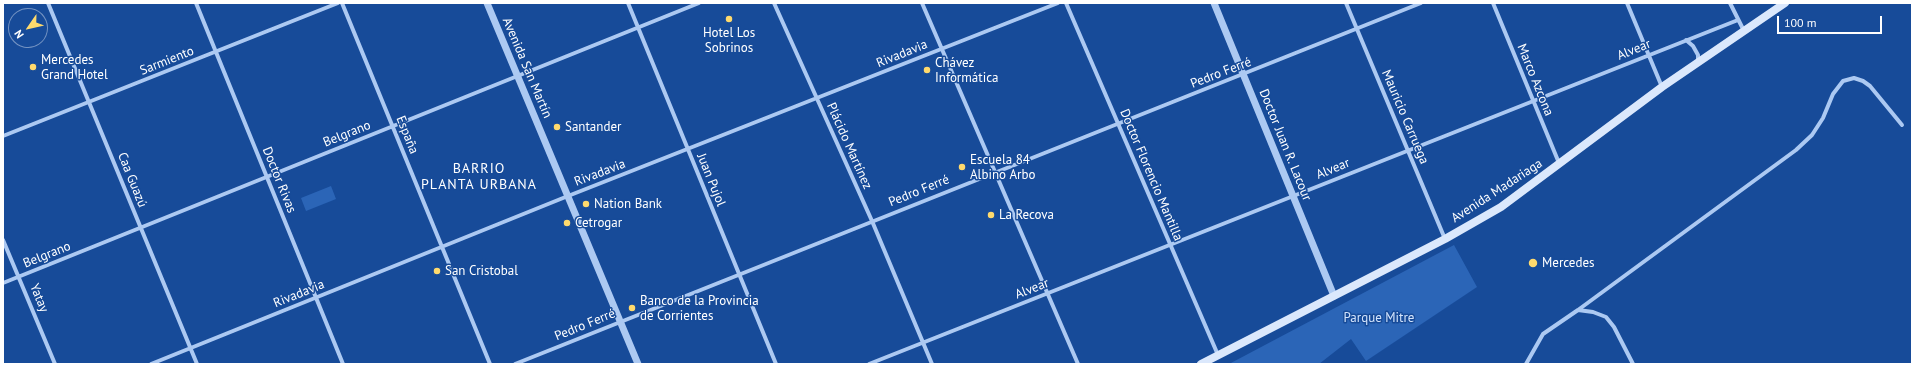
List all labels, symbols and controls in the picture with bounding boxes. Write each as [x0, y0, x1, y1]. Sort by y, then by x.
north arrow [8, 8, 48, 48]
scale bar [1779, 8, 1884, 34]
marker: Hotel Los Sobrinos [724, 14, 734, 24]
street label: Avenida San Martín [499, 15, 555, 121]
text: 100 m [1784, 15, 1817, 30]
place label: Hotel Los Sobrinos [703, 25, 755, 56]
text: N [11, 27, 27, 41]
street label: Alvear [1615, 36, 1653, 64]
street label: Rivadavia [874, 37, 930, 71]
street label: Marco Azcona [1514, 42, 1556, 118]
street label: Sarmiento [138, 43, 196, 79]
place label: Mercedes Grand Hotel [41, 52, 108, 83]
street label: Pedro Ferré [1188, 54, 1254, 92]
place label: Chávez Informática [935, 55, 998, 86]
marker: Mercedes Grand Hotel [28, 62, 38, 72]
marker: Chávez Informática [922, 65, 932, 75]
street label: Mauricio Carruega [1378, 68, 1432, 166]
street label: Doctor Juan R. Lacour [1255, 87, 1315, 203]
street label: Plácido Martínez [823, 100, 875, 192]
street label: Doctor Florencio Mantilla [1116, 107, 1186, 243]
street label: España [392, 114, 422, 156]
street label: Belgrano [321, 117, 373, 151]
place label: Santander [565, 119, 621, 135]
marker: Santander [552, 122, 562, 132]
street label: Doctor Rivas [259, 145, 299, 215]
street label: Caa Guazú [114, 150, 150, 210]
street label: Juan Pujol [693, 151, 729, 209]
place label: Escuela 84 Albino Arbo [970, 152, 1035, 183]
street label: Alvear [1314, 155, 1352, 183]
street label: Rivadavia [572, 156, 628, 190]
street label: Avenida Madariaga [1449, 156, 1545, 226]
district label: BARRIO PLANTA URBANA [421, 161, 537, 194]
marker: Escuela 84 Albino Arbo [957, 162, 967, 172]
street label: Pedro Ferré [886, 172, 952, 210]
place label: Nation Bank [594, 196, 662, 212]
marker: Nation Bank [581, 199, 591, 209]
place label: La Recova [999, 207, 1054, 223]
marker: La Recova [986, 210, 996, 220]
place label: Cetrogar [575, 215, 622, 231]
marker: Cetrogar [562, 218, 572, 228]
street label: Belgrano [21, 238, 73, 272]
place label: Mercedes [1542, 255, 1595, 271]
marker: Mercedes [1527, 257, 1539, 269]
place label: San Cristobal [445, 263, 518, 279]
marker: San Cristobal [432, 266, 442, 276]
street label: Alvear [1013, 275, 1051, 303]
street label: Rivadavia [271, 277, 327, 311]
street label: Yatay [26, 281, 52, 315]
place label: Banco de la Provincia de Corrientes [640, 293, 759, 324]
marker: Banco de la Provincia de Corrientes [627, 303, 637, 313]
street label: Pedro Ferré [552, 306, 618, 344]
park label: Parque Mitre [1344, 310, 1414, 326]

